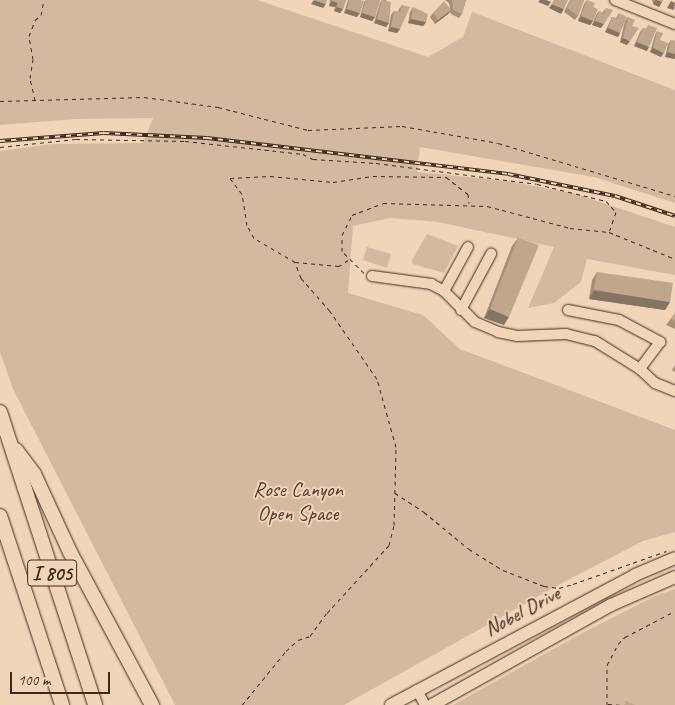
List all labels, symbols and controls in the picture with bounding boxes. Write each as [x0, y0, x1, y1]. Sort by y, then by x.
park label: Rose Canyon Open Space [253, 476, 343, 526]
road number: I 805 [27, 556, 77, 590]
street label: Nobel Drive [480, 581, 564, 641]
scale bar [12, 662, 112, 694]
text: 100 m [18, 671, 50, 690]

